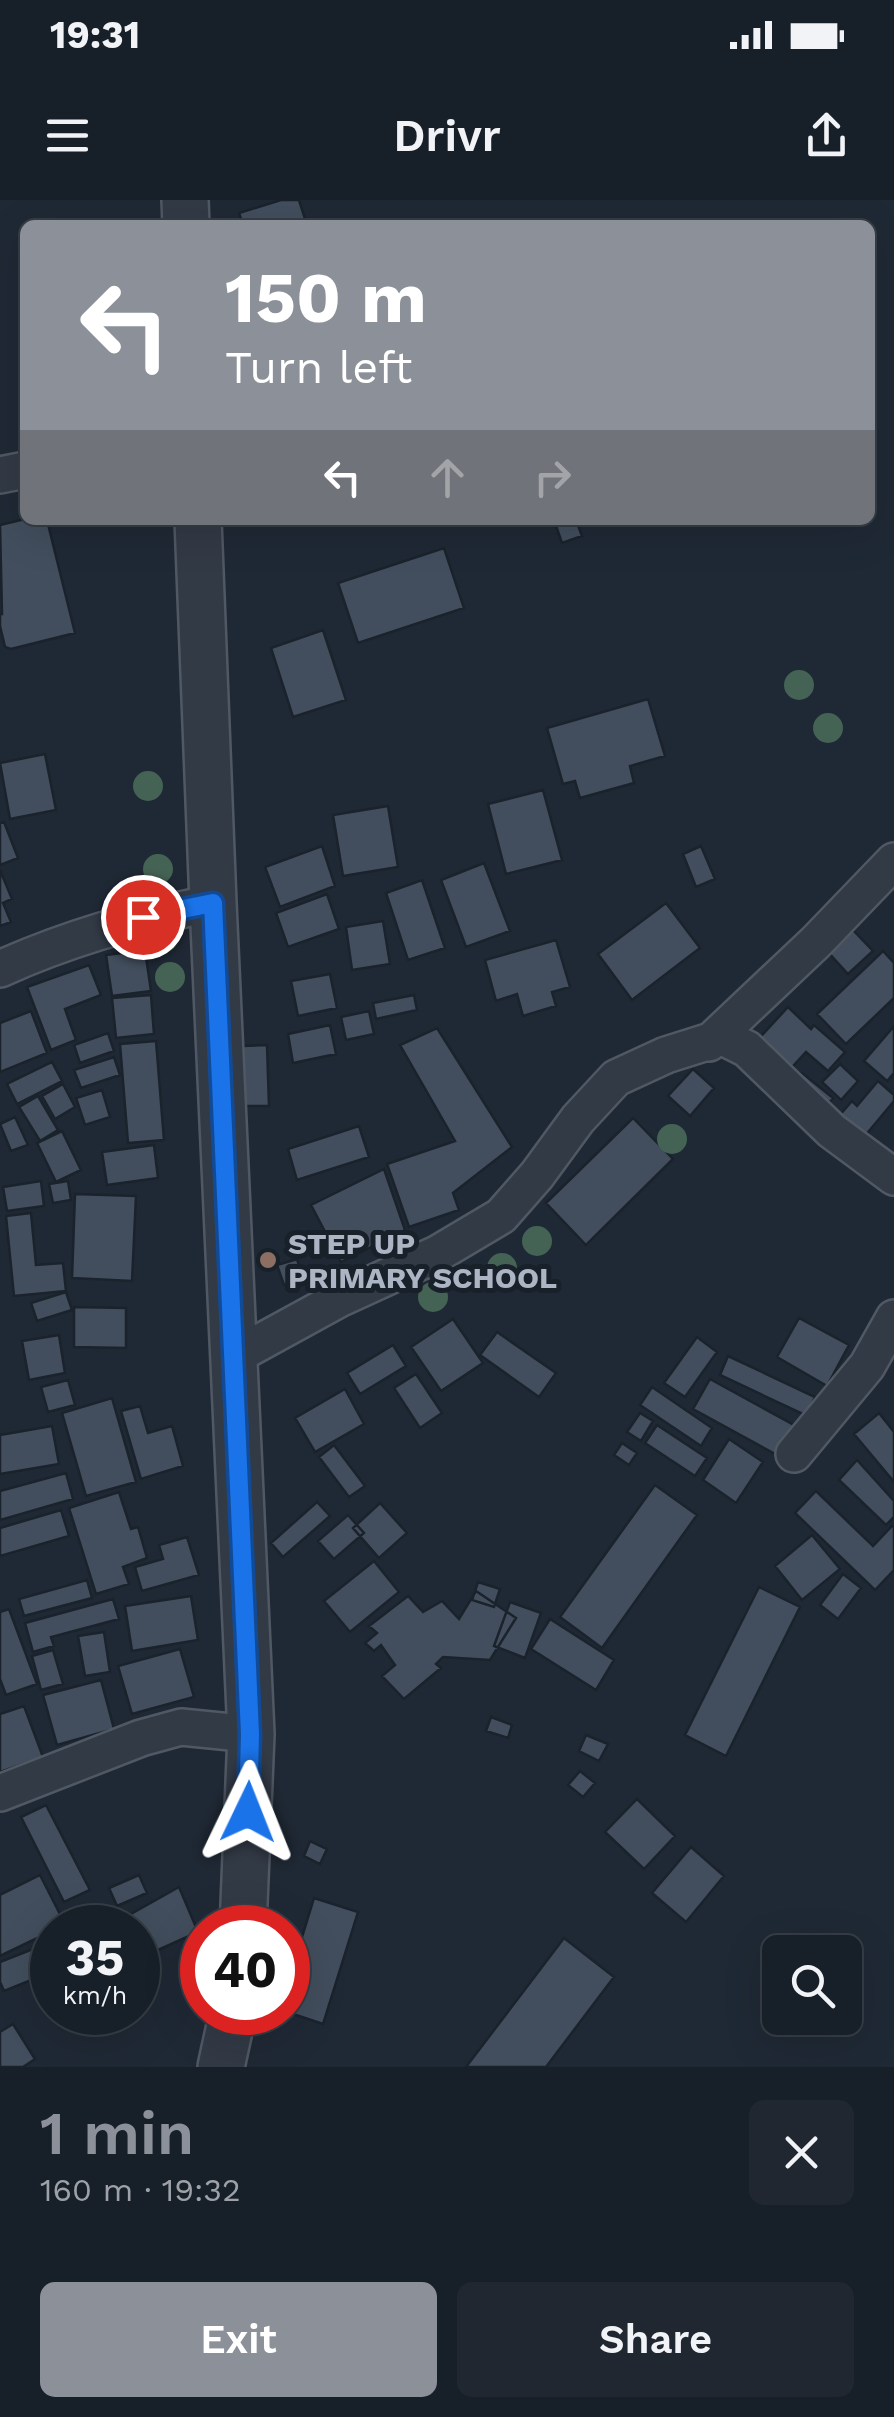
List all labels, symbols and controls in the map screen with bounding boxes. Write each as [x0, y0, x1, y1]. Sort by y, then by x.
text: 19:31 [50, 13, 140, 57]
icon: menu [40, 108, 95, 163]
icon: share [799, 108, 854, 163]
text: Drivr [393, 109, 501, 162]
text: 150 m [225, 257, 427, 339]
icon: left [60, 260, 190, 390]
text: Turn left [225, 341, 412, 394]
icon: left [315, 450, 370, 505]
icon: ahead [420, 450, 475, 505]
icon: right [525, 450, 580, 505]
pin [101, 875, 186, 960]
icon: arrive [116, 890, 171, 945]
place label: STEP UP PRIMARY SCHOOL [288, 1226, 557, 1295]
marker: STEP UP PRIMARY SCHOOL [257, 1249, 279, 1271]
position arrow [196, 1760, 300, 1864]
speed limit sign: 40 [180, 1905, 310, 2035]
text: 35 [66, 1928, 124, 1987]
map controls [762, 1935, 862, 2035]
button: search [762, 1935, 862, 2035]
text: km/h [63, 1981, 127, 2010]
text: 1 min [40, 2098, 194, 2169]
button: close [749, 2100, 854, 2205]
text: 160 m · 19:32 [40, 2171, 241, 2209]
button: Exit [40, 2282, 437, 2397]
button: Share [457, 2282, 854, 2397]

